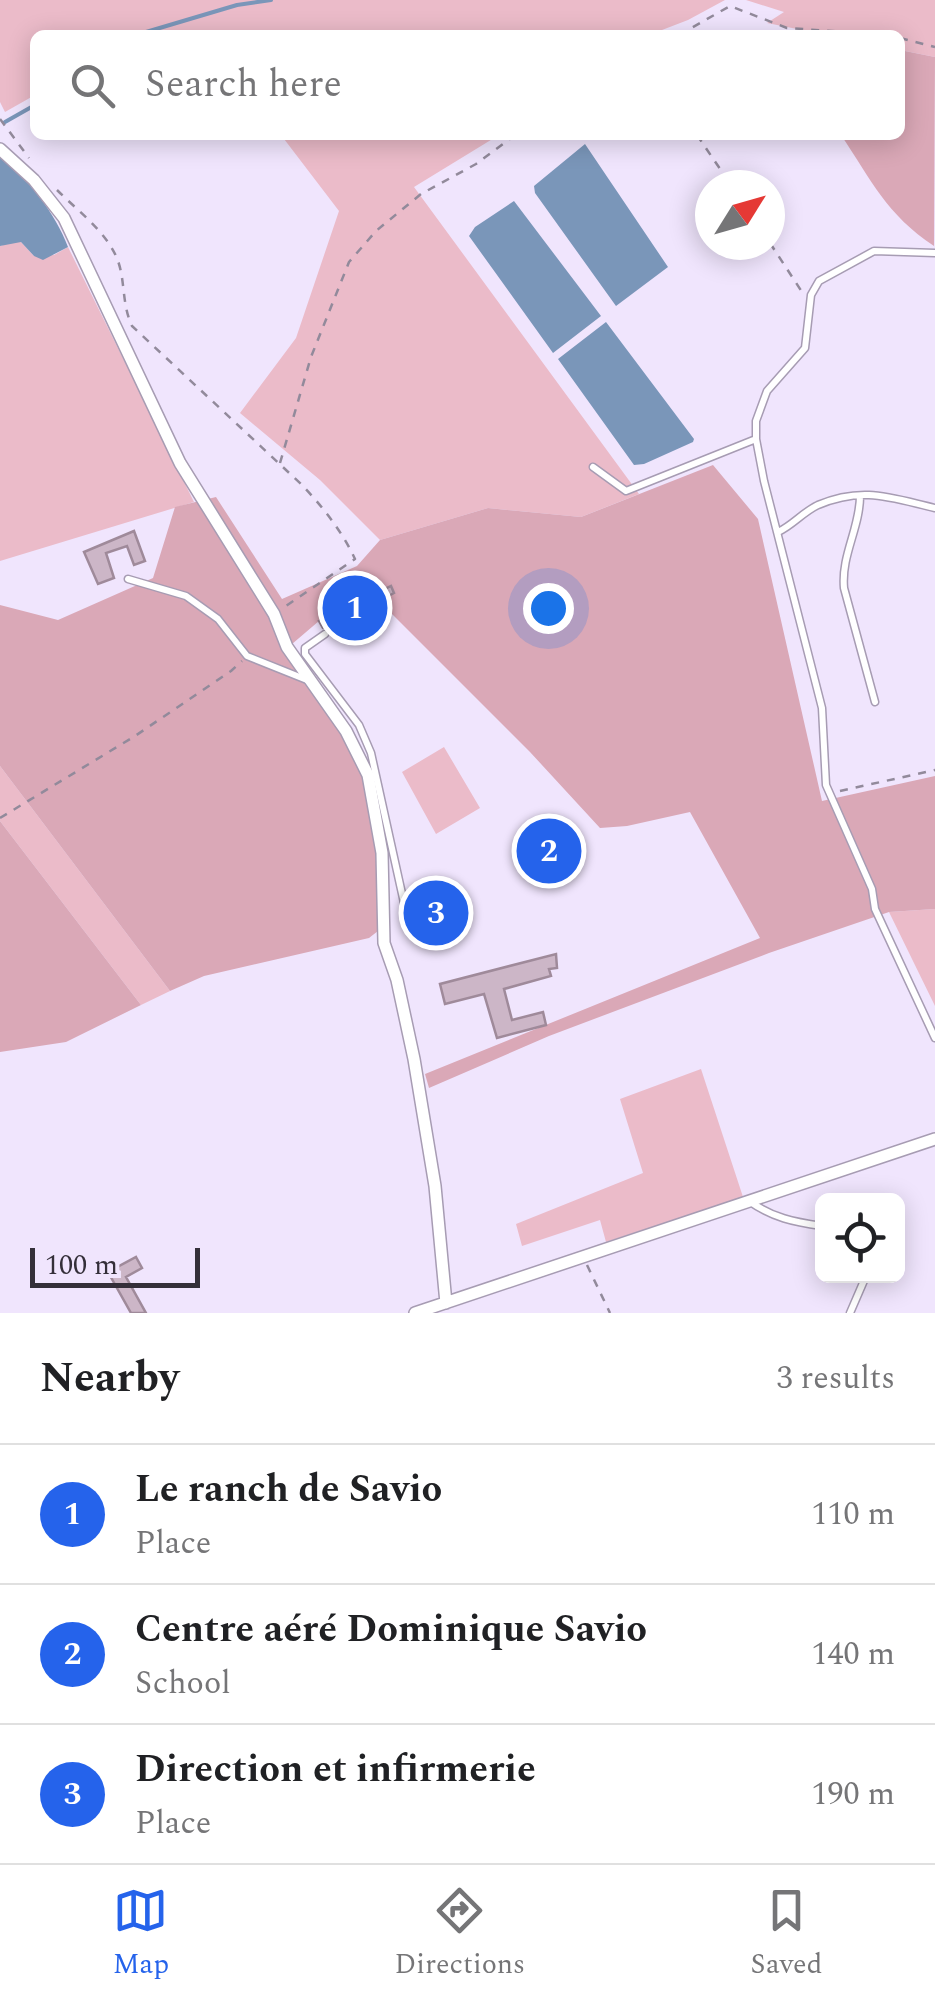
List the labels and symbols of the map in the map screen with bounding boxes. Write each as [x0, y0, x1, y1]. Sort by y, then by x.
north arrow [695, 170, 785, 260]
pin: 1 [322, 570, 388, 646]
your location [523, 583, 574, 634]
pin: 2 [516, 814, 582, 888]
pin: 3 [404, 876, 468, 950]
scale bar [30, 1243, 200, 1288]

